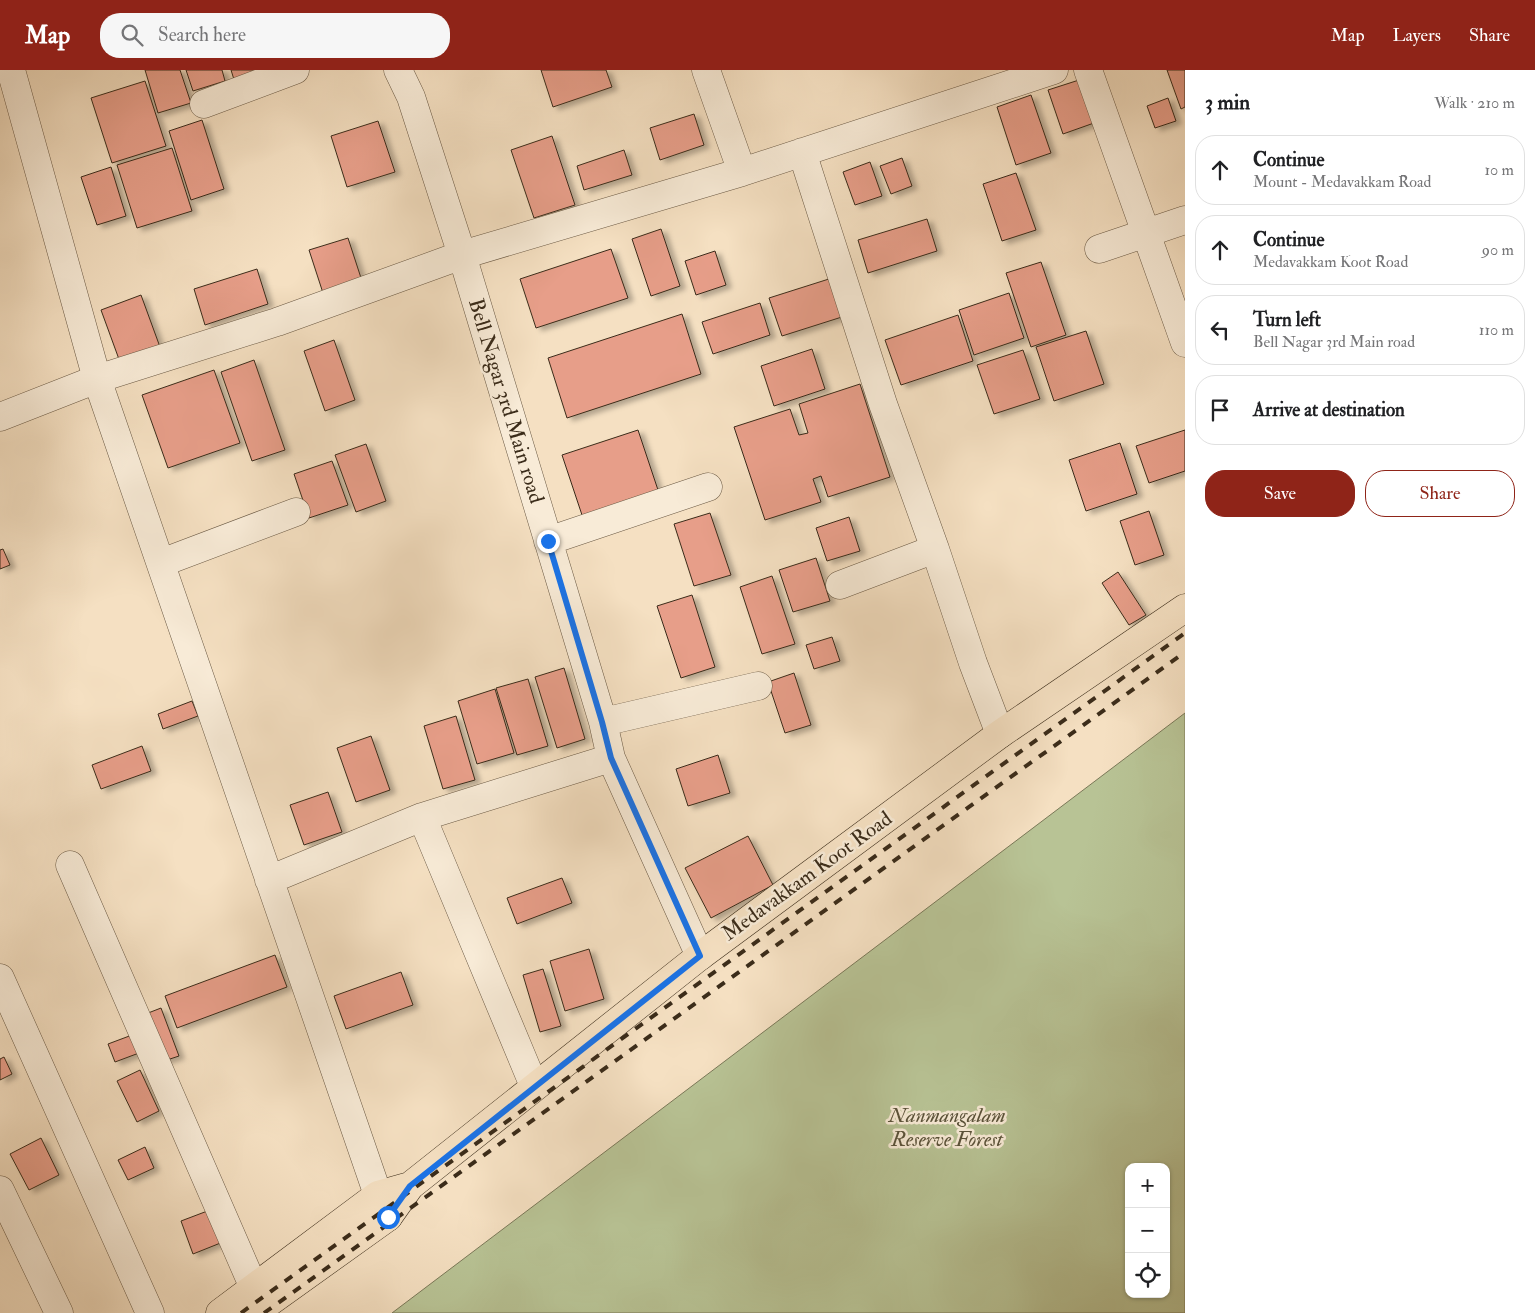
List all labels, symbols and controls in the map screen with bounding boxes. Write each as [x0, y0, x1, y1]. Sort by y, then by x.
search box [100, 13, 450, 58]
text: Map [25, 20, 70, 51]
icon: search [118, 21, 146, 49]
text: Search here [158, 23, 246, 47]
text: Map [1331, 24, 1365, 47]
text: Layers [1393, 24, 1441, 47]
text: Share [1469, 24, 1510, 47]
text: 3 min [1205, 89, 1250, 116]
text: Walk · 210 m [1434, 93, 1515, 113]
text: Continue [1253, 148, 1324, 172]
icon: ahead [1206, 156, 1234, 184]
text: 10 m [1484, 160, 1514, 180]
text: Mount - Medavakkam Road [1253, 172, 1431, 192]
text: Continue [1253, 228, 1324, 252]
icon: ahead [1206, 236, 1234, 264]
text: 90 m [1482, 240, 1514, 260]
text: Medavakkam Koot Road [1253, 252, 1408, 272]
street label: Bell Nagar 3rd Main road [462, 295, 550, 507]
text: Turn left [1253, 308, 1321, 332]
icon: left [1206, 316, 1234, 344]
text: 110 m [1479, 320, 1514, 340]
text: Bell Nagar 3rd Main road [1253, 332, 1415, 352]
icon: arrive [1206, 396, 1234, 424]
text: Arrive at destination [1253, 398, 1405, 422]
button: Save [1205, 470, 1355, 517]
button: Share [1365, 470, 1515, 517]
route end [537, 530, 560, 553]
street label: Medavakkam Koot Road [717, 805, 898, 947]
park label: Nanmangalam Reserve Forest [888, 1102, 1005, 1153]
map controls [1125, 1163, 1170, 1298]
button: + [1125, 1163, 1170, 1208]
route start [377, 1206, 400, 1229]
button: − [1125, 1208, 1170, 1253]
button: locate [1125, 1253, 1170, 1298]

